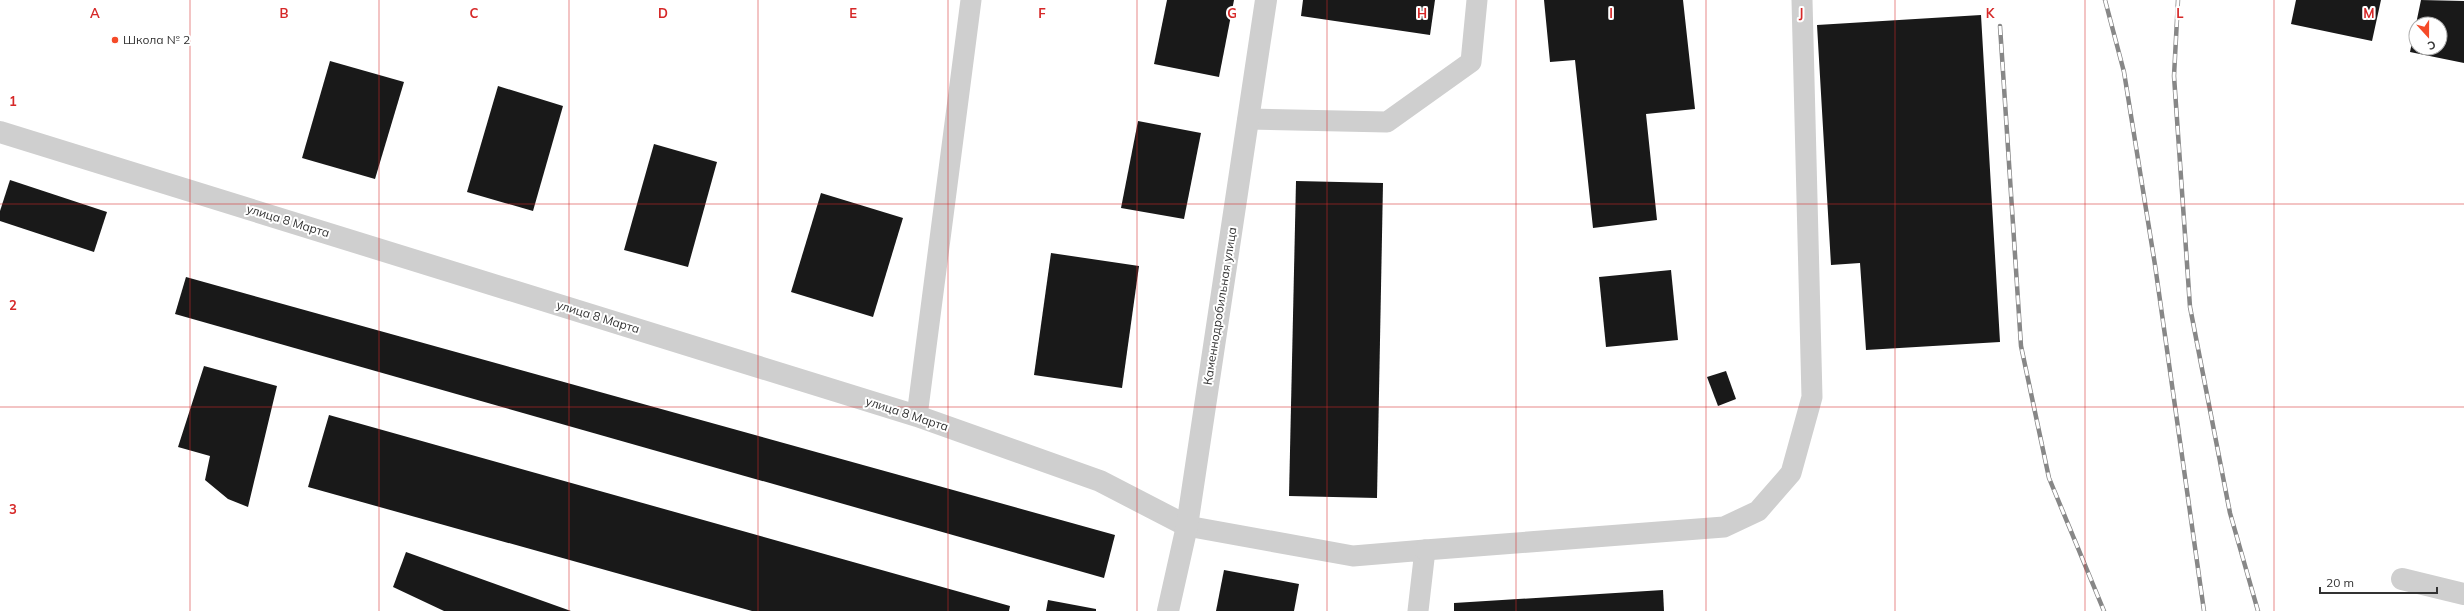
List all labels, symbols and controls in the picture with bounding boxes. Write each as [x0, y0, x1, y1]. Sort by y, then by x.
text: A [90, 5, 100, 21]
text: B [280, 5, 289, 21]
text: C [470, 5, 479, 21]
text: D [658, 5, 668, 21]
text: E [849, 5, 857, 21]
text: F [1038, 5, 1046, 21]
text: G [1227, 5, 1237, 21]
text: H [1417, 5, 1427, 21]
text: I [1609, 5, 1613, 21]
text: J [1799, 5, 1803, 21]
text: K [1986, 5, 1996, 21]
text: L [2176, 5, 2184, 21]
text: M [2363, 5, 2375, 21]
north arrow [2408, 16, 2448, 56]
place label: Школа № 2 [123, 32, 190, 47]
marker: Школа № 2 [110, 35, 120, 45]
text: С [2425, 37, 2438, 53]
text: 1 [9, 93, 17, 109]
street label: улица 8 Марта [245, 201, 332, 240]
street label: Каменнодробильная улица [1200, 226, 1239, 386]
text: 2 [9, 297, 17, 313]
street label: улица 8 Марта [555, 297, 642, 336]
street label: улица 8 Марта [864, 393, 950, 434]
text: 3 [9, 501, 17, 517]
scale bar [2320, 569, 2437, 595]
text: 20 m [2326, 575, 2354, 590]

